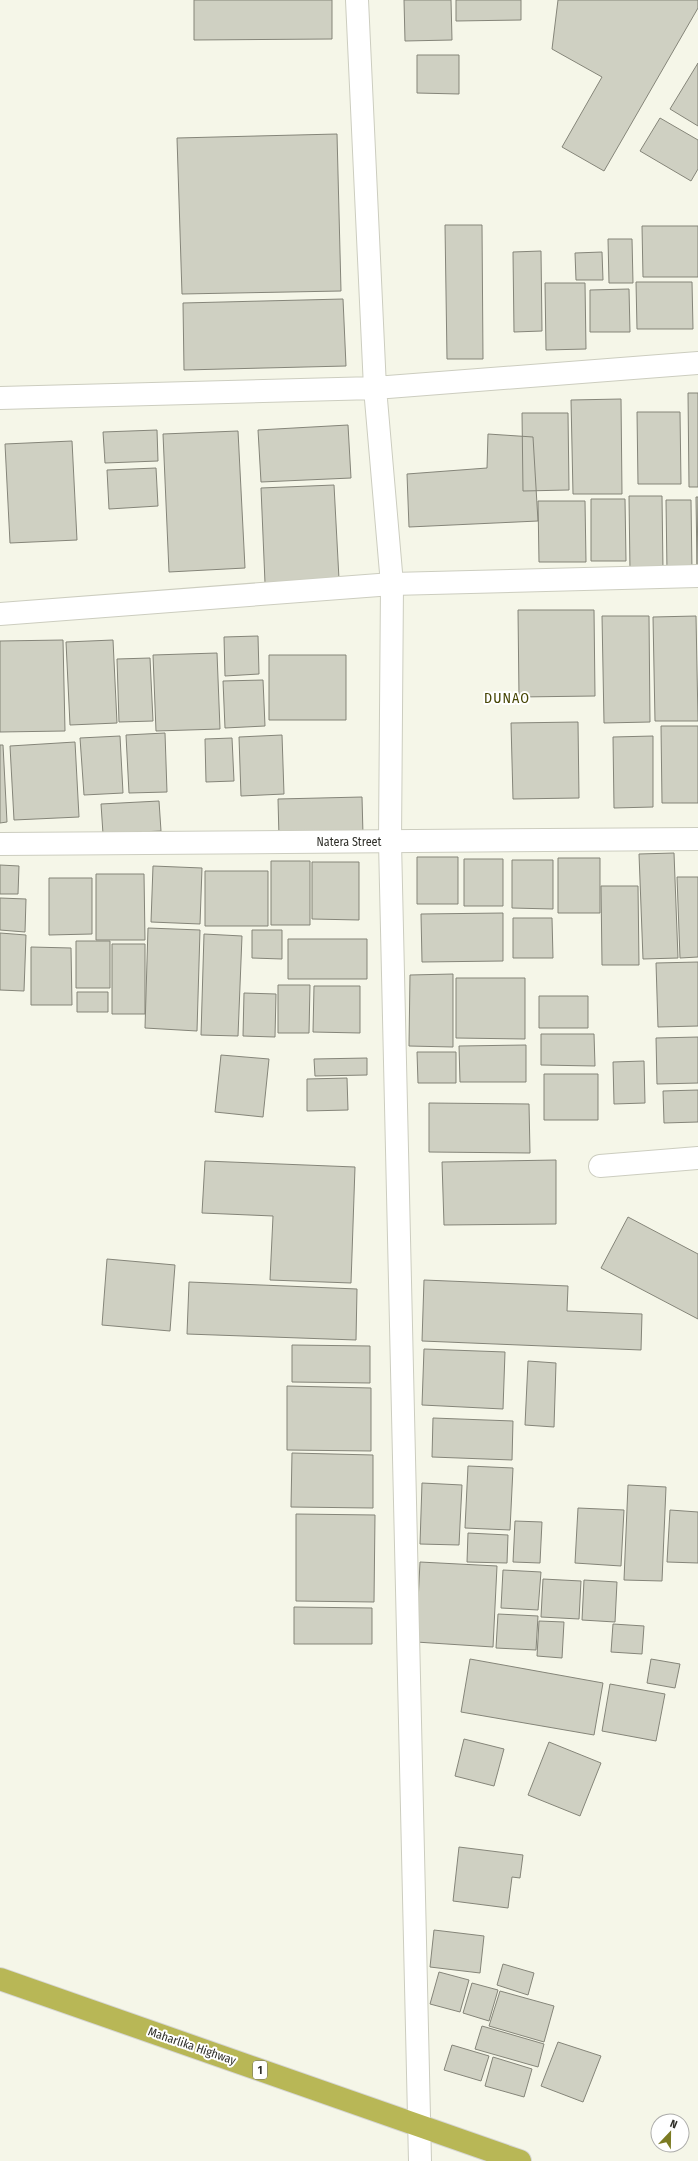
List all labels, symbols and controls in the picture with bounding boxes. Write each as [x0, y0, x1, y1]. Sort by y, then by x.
district label: DUNAO [484, 690, 530, 707]
street label: Natera Street [317, 835, 381, 849]
street label: Maharlika Highway [146, 2024, 238, 2068]
road number: 1 [253, 2061, 267, 2079]
north arrow [650, 2113, 690, 2153]
text: N [668, 2117, 679, 2131]

